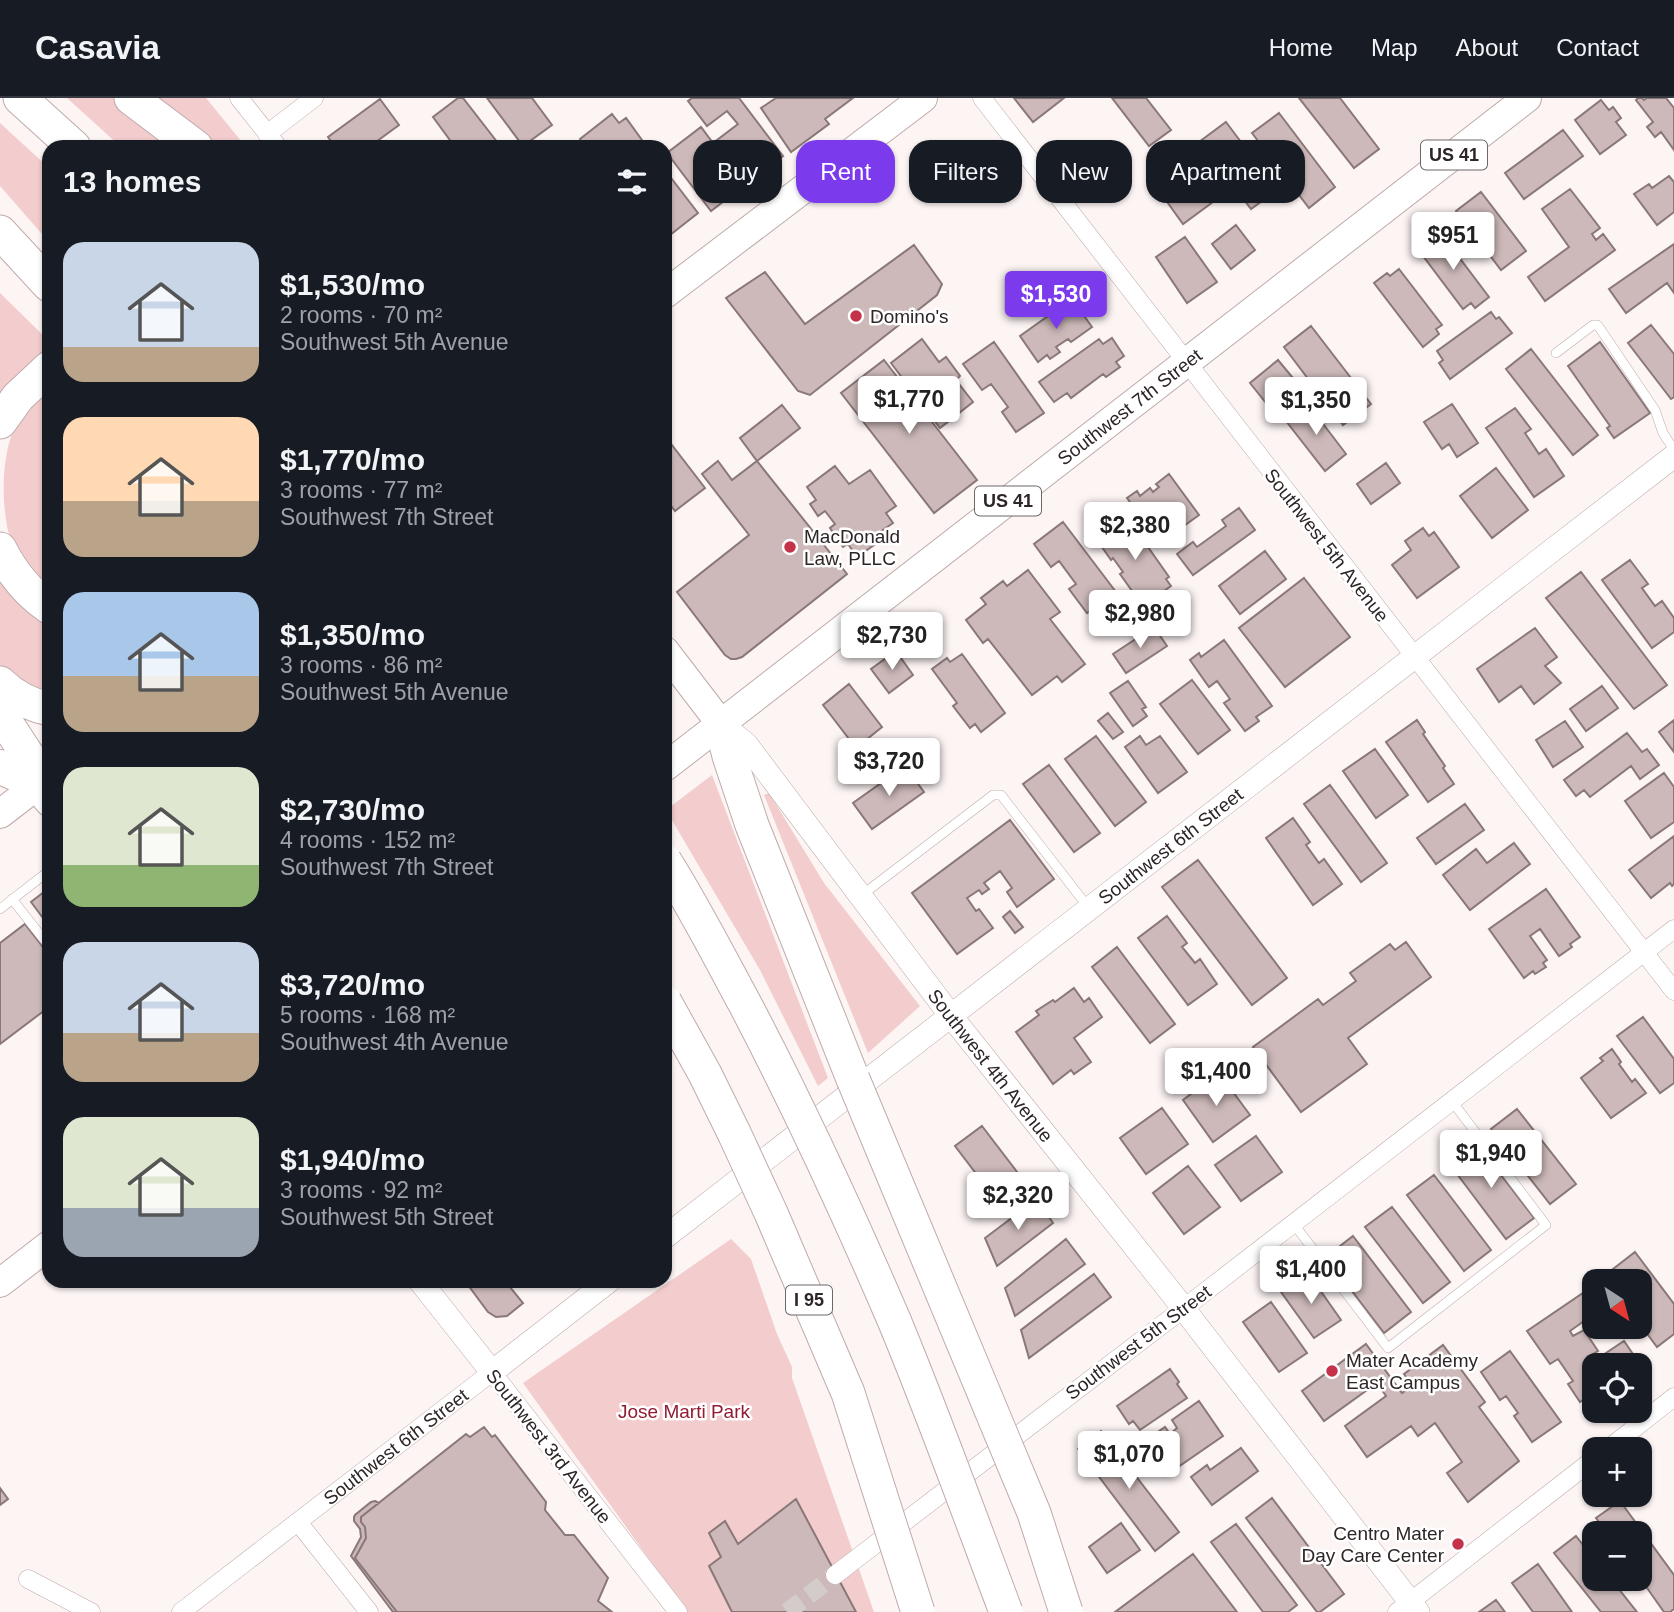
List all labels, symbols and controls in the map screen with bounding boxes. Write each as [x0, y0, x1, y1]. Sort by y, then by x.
text: Casavia [35, 29, 160, 66]
text: Home [1269, 34, 1333, 61]
text: Map [1371, 34, 1418, 61]
text: About [1456, 34, 1518, 61]
text: Contact [1556, 34, 1639, 61]
chip: Buy [693, 140, 782, 203]
chip: Rent [796, 140, 895, 203]
chip: Filters [909, 140, 1022, 203]
chip: New [1036, 140, 1132, 203]
chip: Apartment [1146, 140, 1305, 203]
road number: US 41 [1421, 140, 1487, 170]
icon: filters [613, 163, 651, 201]
text: 13 homes [63, 165, 201, 198]
pin: $951 [1412, 212, 1494, 272]
text: $951 [1427, 222, 1479, 248]
text: $1,530/mo [280, 268, 425, 301]
icon: home [119, 270, 203, 354]
pin: $1,530 [999, 272, 1113, 331]
text: $1,530 [1021, 281, 1091, 307]
text: 2 rooms · 70 m² [280, 302, 442, 328]
place label: Domino's [870, 306, 949, 327]
marker: Domino's [848, 308, 864, 324]
text: Southwest 5th Avenue [280, 329, 508, 355]
street label: Southwest 7th Street [1054, 344, 1207, 469]
pin: $1,770 [852, 376, 966, 436]
pin: $1,350 [1259, 378, 1373, 437]
text: $1,770 [874, 386, 944, 412]
text: $1,350 [1281, 387, 1351, 413]
text: $1,770/mo [280, 443, 425, 476]
icon: home [119, 445, 203, 529]
street label: Southwest 5th Avenue [1260, 464, 1393, 626]
text: 3 rooms · 77 m² [280, 477, 442, 503]
road number: US 41 [975, 486, 1041, 516]
pin: $2,380 [1078, 503, 1192, 562]
text: Southwest 7th Street [280, 504, 494, 530]
text: $2,380 [1100, 512, 1170, 538]
place label: MacDonald Law, PLLC [804, 526, 900, 569]
marker: MacDonald Law, PLLC [782, 539, 798, 555]
pin: $2,980 [1083, 590, 1197, 650]
text: $2,980 [1105, 600, 1175, 626]
pin: $2,730 [835, 612, 949, 672]
text: $1,350/mo [280, 618, 425, 651]
icon: home [119, 620, 203, 704]
text: $2,730 [857, 622, 927, 648]
text: 3 rooms · 86 m² [280, 652, 442, 678]
text: Southwest 5th Avenue [280, 679, 508, 705]
pin: $3,720 [832, 738, 946, 798]
text: $3,720 [854, 748, 924, 774]
street label: Southwest 6th Street [1094, 783, 1247, 909]
text: $2,730/mo [280, 793, 425, 826]
icon: home [119, 795, 203, 879]
text: 4 rooms · 152 m² [280, 827, 455, 853]
text: Southwest 7th Street [280, 854, 494, 880]
text: $3,720/mo [280, 968, 425, 1001]
icon: home [119, 970, 203, 1054]
street label: Southwest 4th Avenue [924, 985, 1057, 1146]
text: 5 rooms · 168 m² [280, 1002, 455, 1028]
text: Southwest 4th Avenue [280, 1029, 508, 1055]
pin: $1,400 [1159, 1048, 1273, 1108]
text: $1,400 [1181, 1058, 1251, 1084]
pin: $1,940 [1434, 1130, 1548, 1190]
text: $1,940 [1456, 1140, 1526, 1166]
text: $1,940/mo [280, 1143, 425, 1176]
icon: home [119, 1145, 203, 1229]
pin: $2,320 [961, 1172, 1075, 1232]
text: 3 rooms · 92 m² [280, 1177, 442, 1203]
text: $2,320 [983, 1182, 1053, 1208]
text: Southwest 5th Street [280, 1204, 494, 1230]
pin: $1,400 [1254, 1246, 1368, 1306]
text: $1,400 [1276, 1256, 1346, 1282]
north arrow [1582, 1269, 1652, 1339]
map controls [1582, 1269, 1652, 1591]
street label: Southwest 5th Street [1062, 1281, 1216, 1404]
road number: I 95 [786, 1286, 832, 1315]
place label: Mater Academy East Campus [1346, 1350, 1478, 1393]
button: locate [1582, 1353, 1652, 1423]
marker: Mater Academy East Campus [1324, 1363, 1340, 1379]
street label: Southwest 3rd Avenue [482, 1365, 615, 1528]
street label: Southwest 6th Street [320, 1384, 473, 1509]
park label: Jose Marti Park [618, 1401, 750, 1422]
pin: $1,070 [1072, 1432, 1186, 1491]
button: + [1582, 1437, 1652, 1507]
text: $1,070 [1094, 1441, 1164, 1467]
button: − [1582, 1521, 1652, 1591]
place label: Centro Mater Day Care Center [1301, 1523, 1445, 1566]
marker: Centro Mater Day Care Center [1450, 1536, 1466, 1552]

